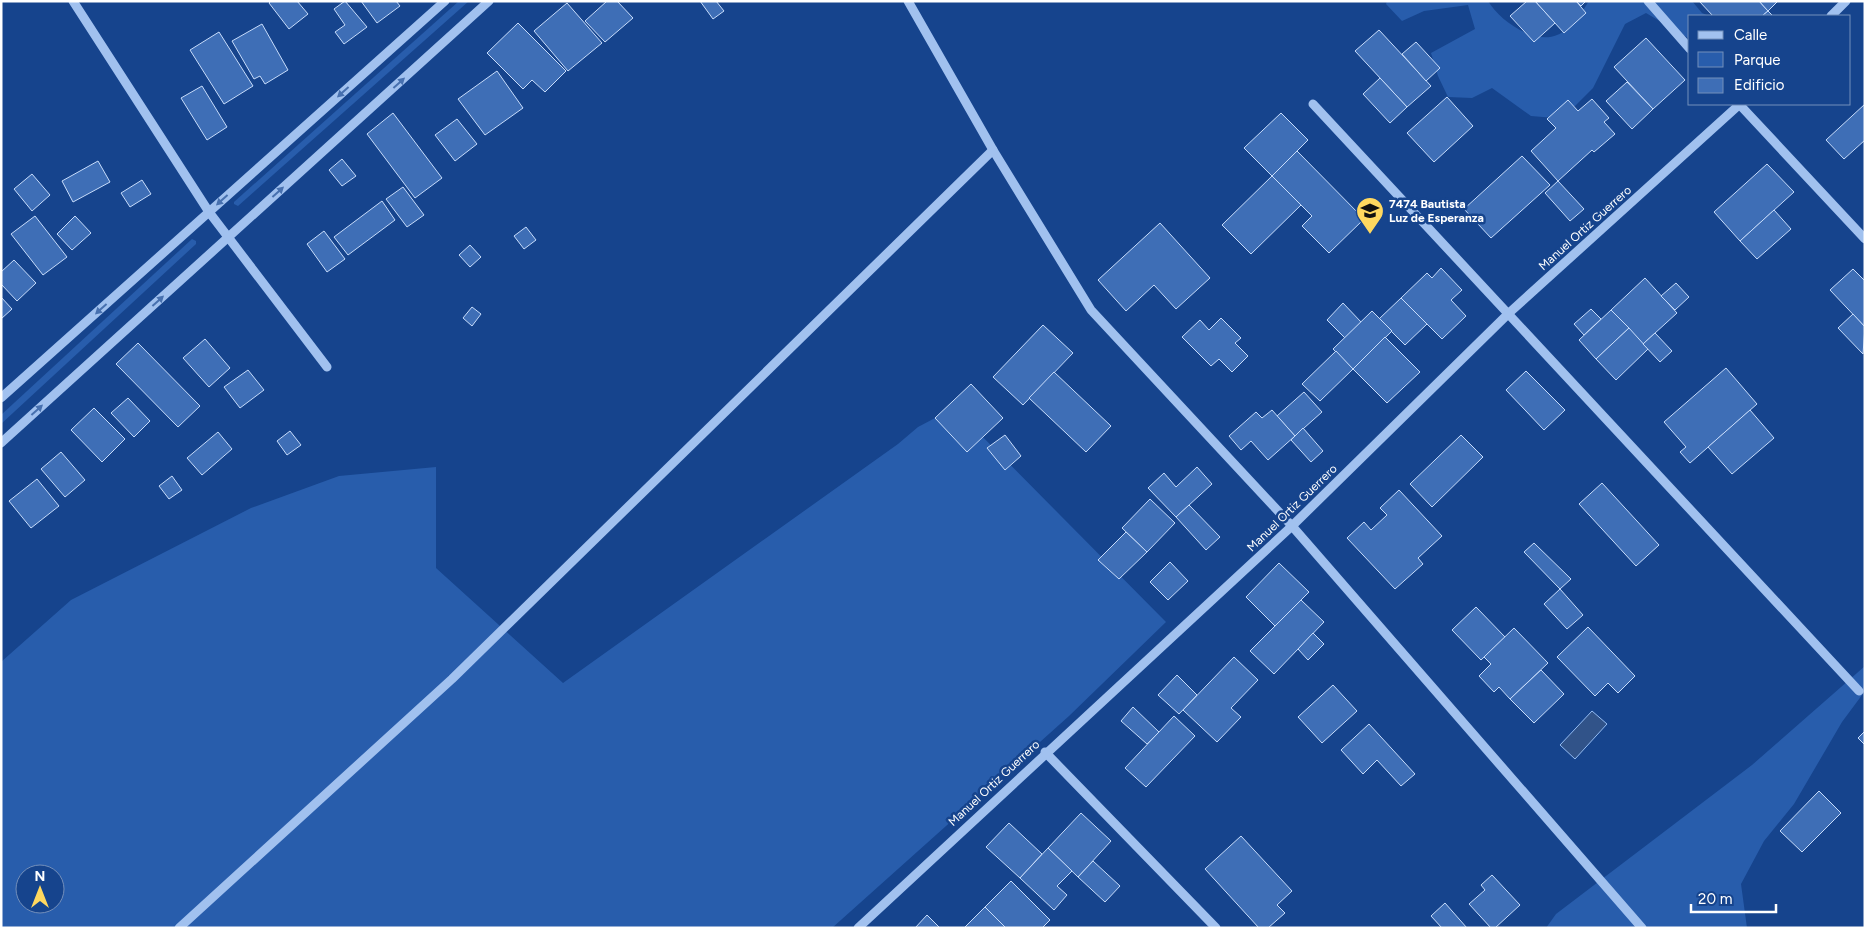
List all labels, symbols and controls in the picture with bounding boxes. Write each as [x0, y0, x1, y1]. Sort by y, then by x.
legend [1688, 15, 1851, 105]
text: Calle [1734, 26, 1767, 44]
text: Parque [1734, 51, 1781, 69]
text: Edificio [1734, 76, 1785, 94]
one-way arrow [392, 77, 404, 89]
one-way arrow [337, 86, 349, 97]
street label: Manuel Ortiz Guerrero [1536, 183, 1634, 273]
one-way arrow [272, 186, 284, 198]
one-way arrow [215, 195, 228, 206]
school or university icon: 7474 Bautista Luz de Esperanza [1355, 196, 1385, 235]
place label: 7474 Bautista Luz de Esperanza [1389, 197, 1484, 225]
one-way arrow [151, 295, 163, 307]
one-way arrow [95, 303, 107, 315]
one-way arrow [31, 404, 43, 416]
street label: Manuel Ortiz Guerrero [1244, 461, 1340, 555]
street label: Manuel Ortiz Guerrero [946, 737, 1042, 829]
north arrow [15, 864, 65, 914]
text: N [35, 868, 45, 885]
scale bar [1691, 882, 1776, 914]
text: 20 m [1698, 890, 1732, 908]

